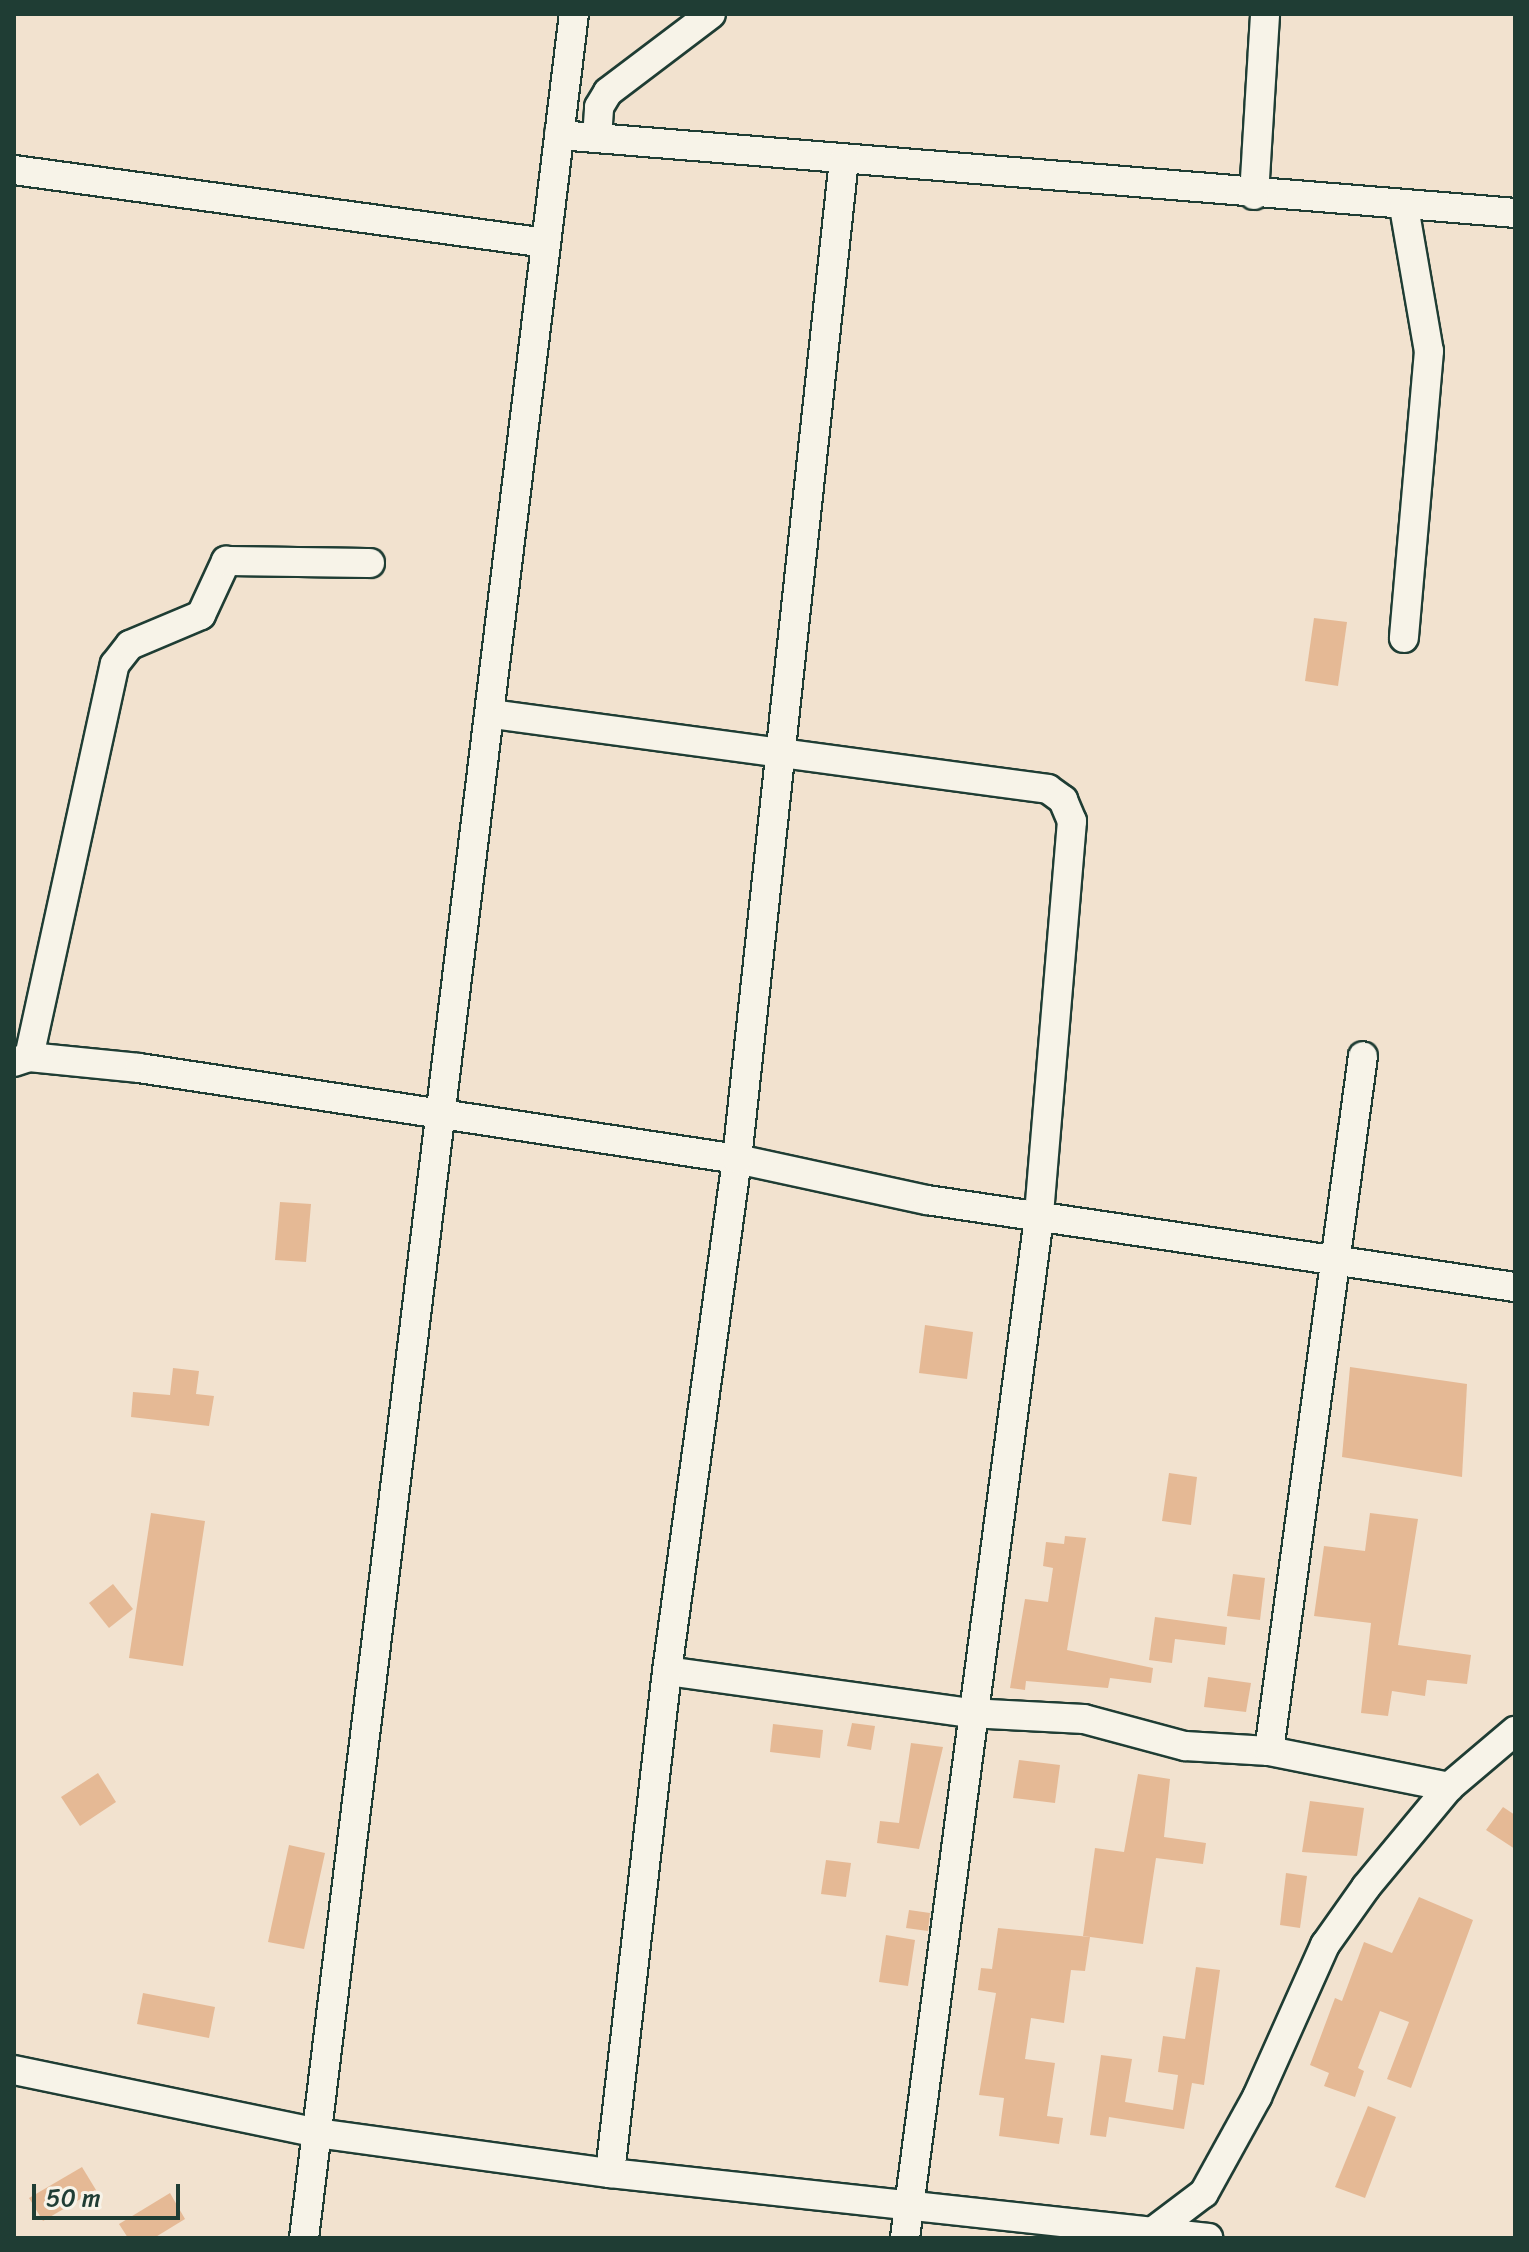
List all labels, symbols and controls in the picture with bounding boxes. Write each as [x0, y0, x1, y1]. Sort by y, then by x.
scale bar [36, 2168, 184, 2218]
text: 50 m [46, 2177, 101, 2219]

